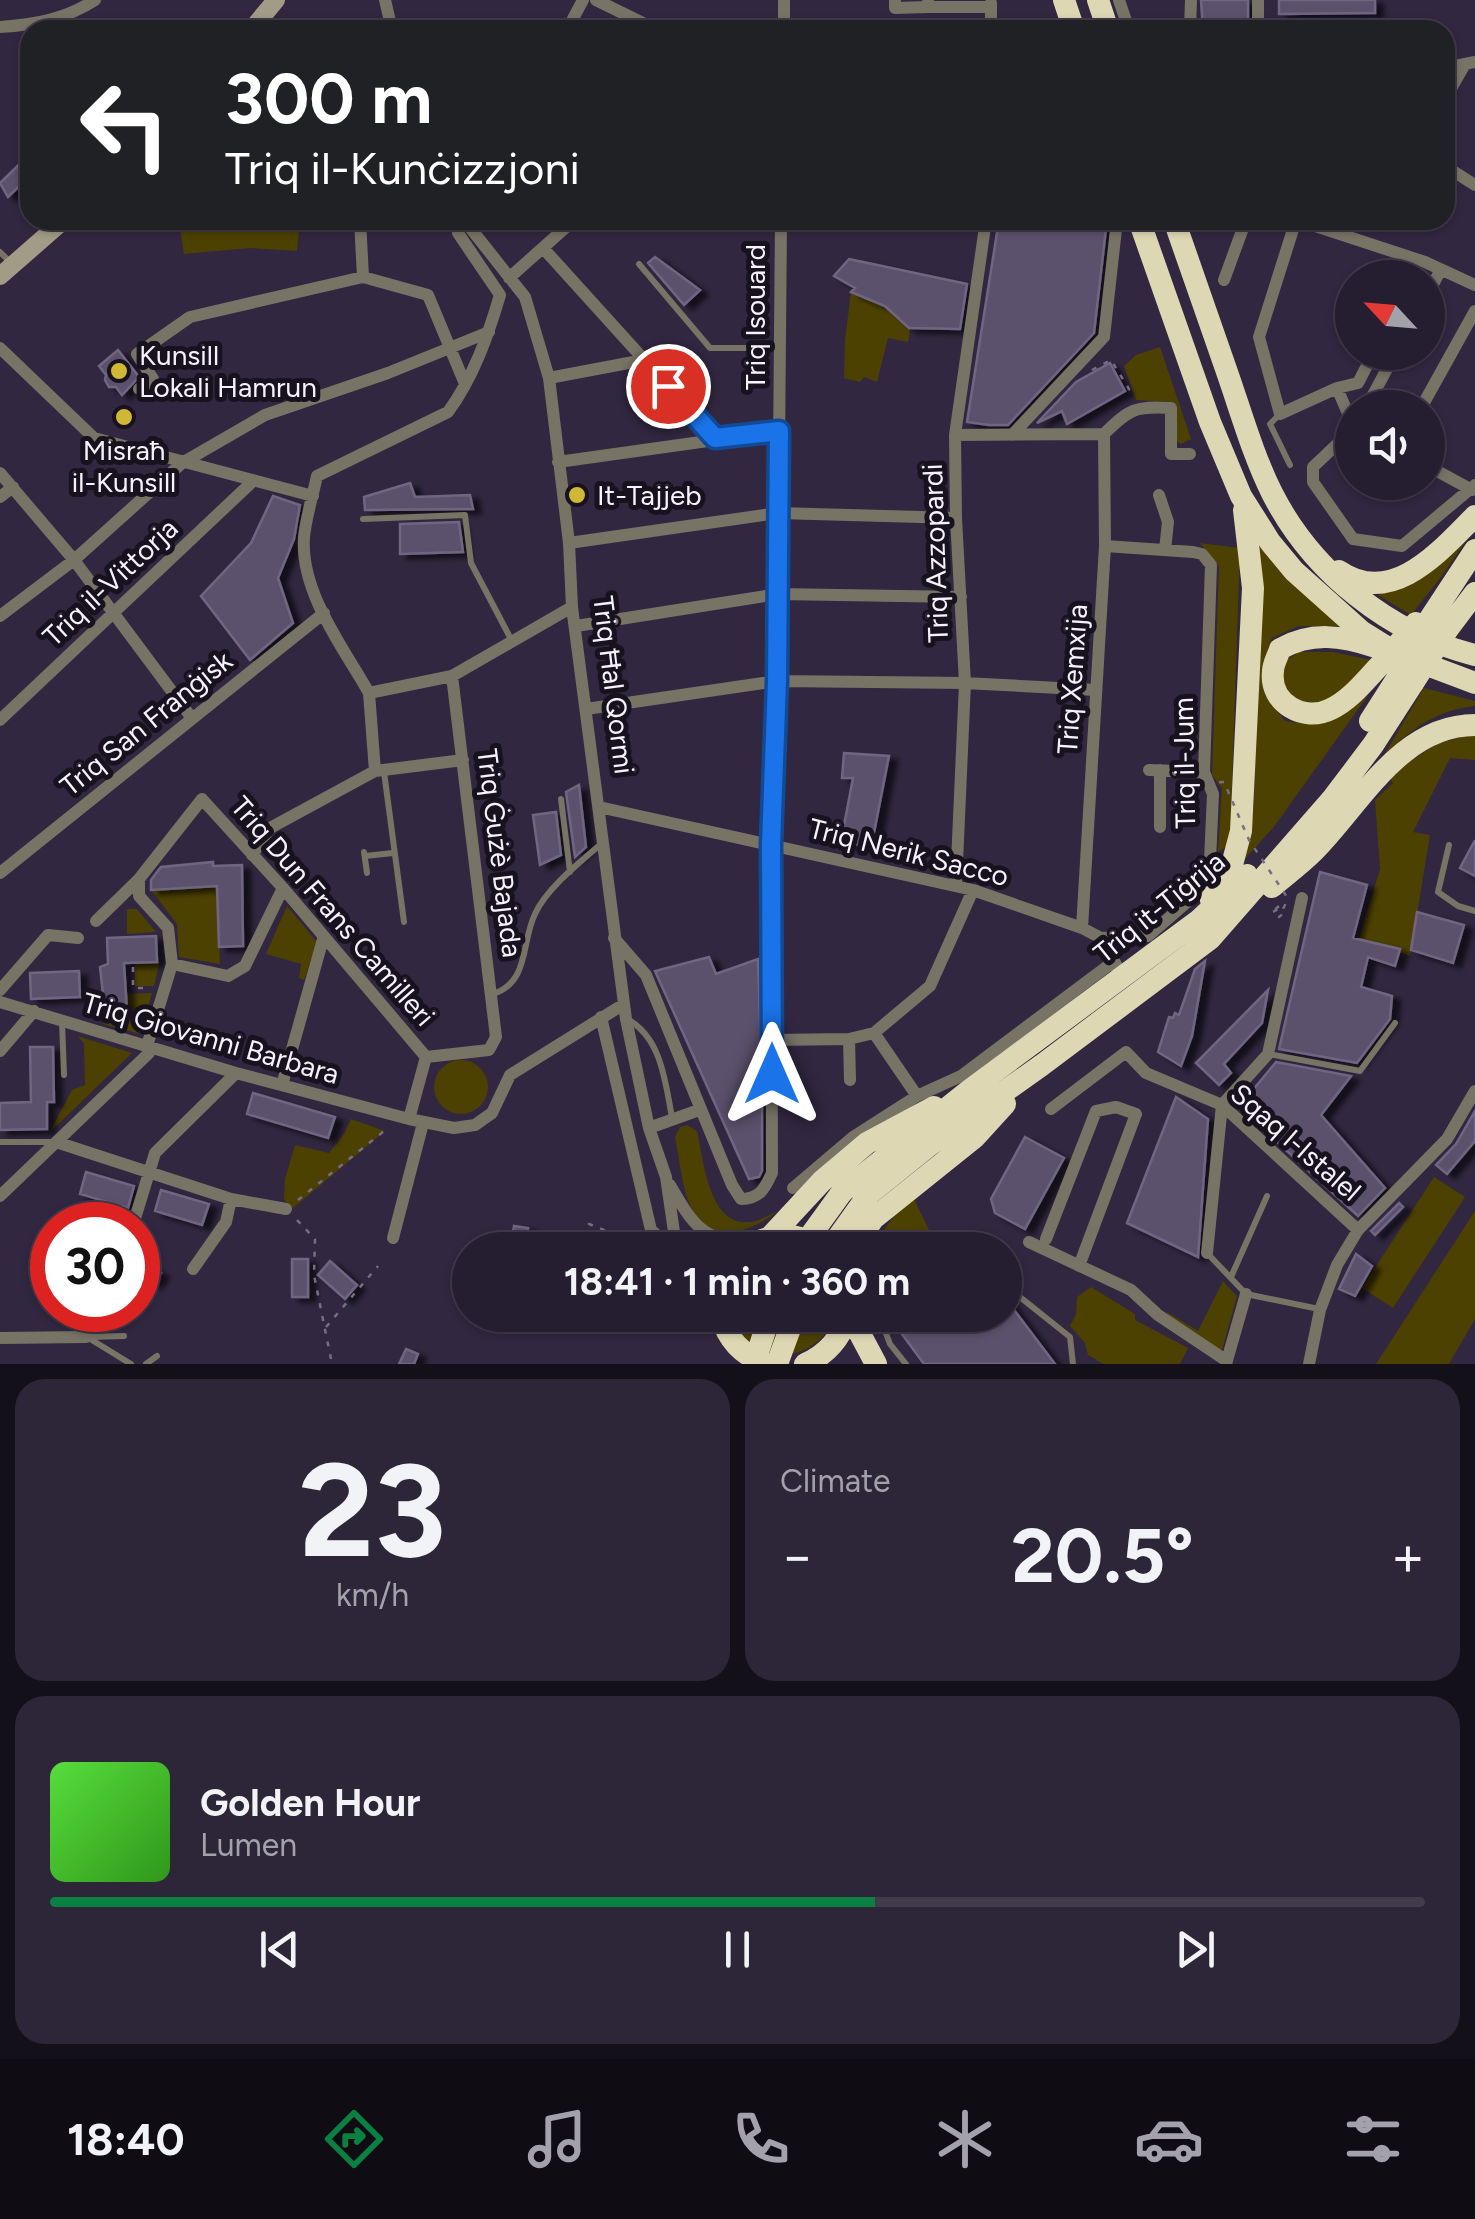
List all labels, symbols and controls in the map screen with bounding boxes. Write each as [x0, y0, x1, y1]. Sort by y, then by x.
text: 300 m [225, 56, 432, 141]
icon: left [60, 60, 190, 190]
text: Triq il-Kunċizzjoni [225, 141, 580, 195]
street label: Triq Isouard [738, 244, 772, 390]
north arrow [1335, 260, 1445, 370]
map controls [1335, 260, 1445, 500]
place label: Kunsill Lokali Hamrun [139, 338, 317, 404]
pin [626, 344, 711, 429]
icon: arrive [641, 359, 696, 414]
marker: Kunsill Lokali Hamrun [108, 360, 130, 382]
button: sound [1335, 390, 1445, 500]
marker: Misraħ il-Kunsill [113, 406, 135, 428]
place label: Misraħ il-Kunsill [72, 433, 176, 499]
street label: Triq Azzopardi [915, 463, 955, 643]
place label: It-Tajjeb [597, 478, 702, 512]
marker: It-Tajjeb [566, 484, 588, 506]
street label: Triq il-Vittorja [35, 511, 185, 653]
street label: Triq Ħal Qormi [586, 594, 642, 776]
street label: Triq Xemxija [1050, 603, 1094, 755]
street label: Triq San Franġisk [53, 643, 239, 803]
street label: Triq il-Jum [1166, 697, 1202, 829]
street label: Triq Ġużè Bajada [470, 747, 530, 959]
street label: Triq Dun Frans Camilleri [224, 789, 442, 1033]
street label: Triq Nerik Sacco [806, 811, 1012, 893]
street label: Triq it-Tiġrija [1087, 844, 1231, 970]
street label: Triq Giovanni Barbara [79, 985, 343, 1091]
position arrow [720, 1022, 824, 1126]
street label: Sqaq l-Istalel [1224, 1076, 1368, 1208]
speed limit sign: 30 [30, 1202, 160, 1332]
text: 18:41 · 1 min · 360 m [564, 1259, 910, 1305]
text: 23 [299, 1433, 446, 1589]
text: Climate [780, 1462, 891, 1500]
text: 20.5° [1011, 1511, 1194, 1601]
text: − [780, 1523, 814, 1589]
text: + [1391, 1523, 1425, 1589]
text: km/h [336, 1576, 409, 1614]
text: Golden Hour [200, 1780, 421, 1826]
text: Lumen [200, 1826, 297, 1864]
icon: previous [252, 1922, 307, 1977]
icon: pause [710, 1922, 765, 1977]
icon: next [1168, 1922, 1223, 1977]
icon: directions [319, 2104, 389, 2174]
icon: music [522, 2104, 592, 2174]
icon: phone [726, 2104, 796, 2174]
icon: climate [930, 2104, 1000, 2174]
icon: car [1134, 2104, 1204, 2174]
icon: filters [1338, 2104, 1408, 2174]
text: 18:40 [67, 2112, 185, 2166]

